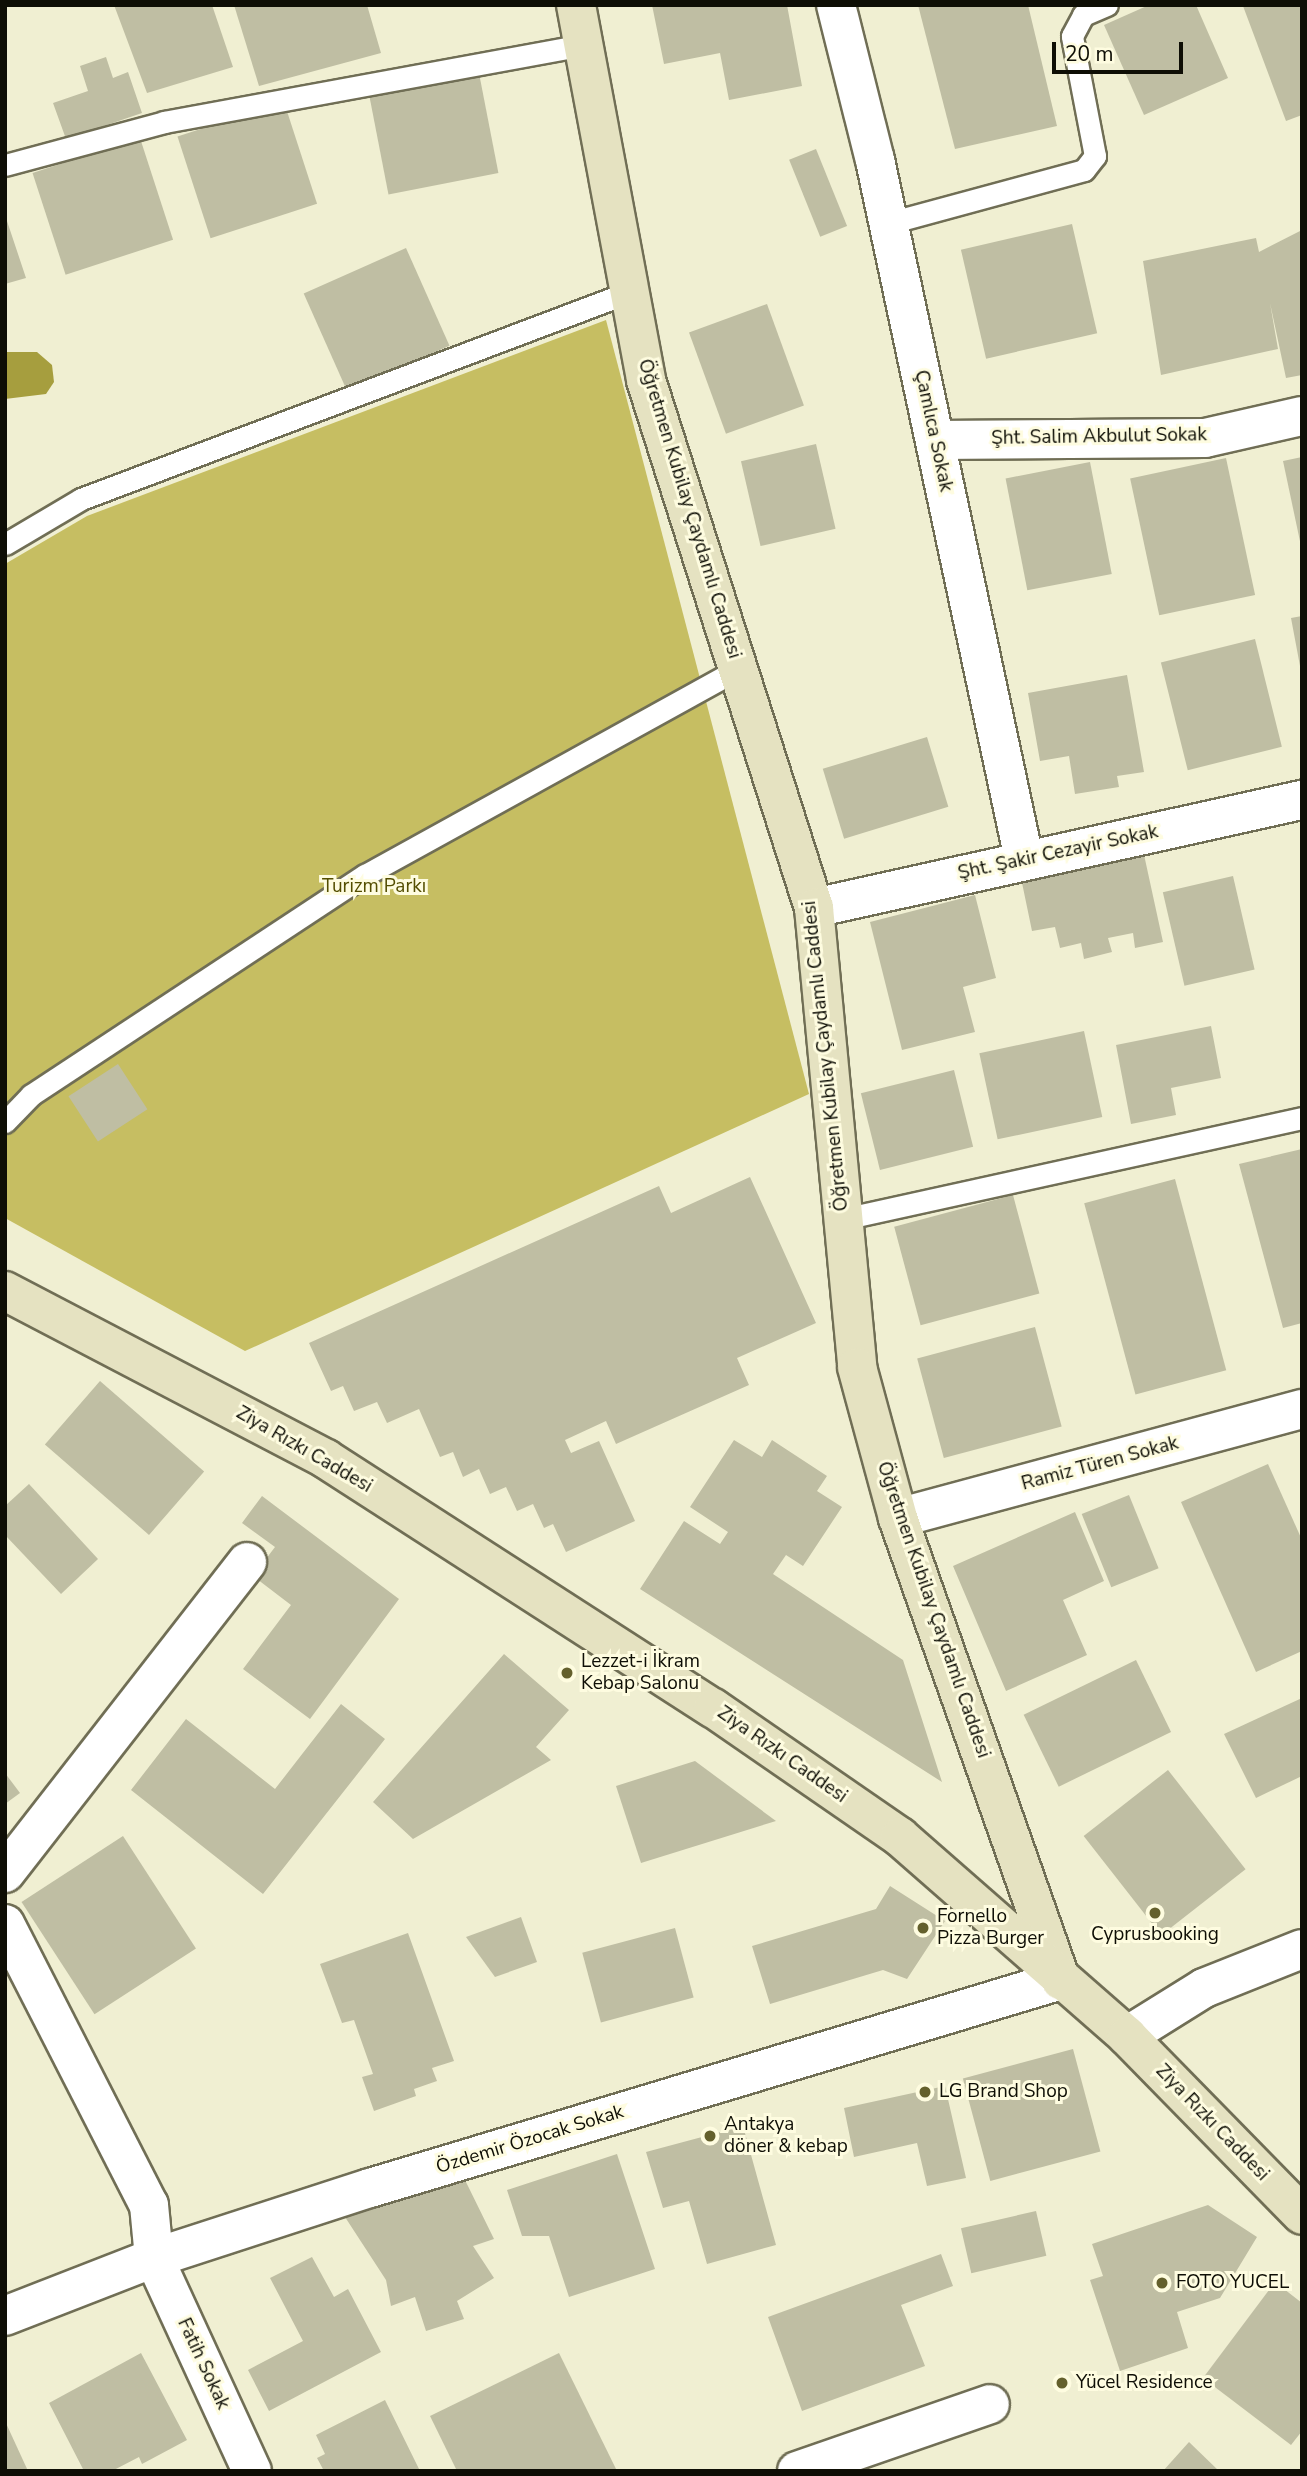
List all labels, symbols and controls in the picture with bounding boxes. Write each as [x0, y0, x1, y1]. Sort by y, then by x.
scale bar [1055, 28, 1186, 72]
text: 20 m [1065, 40, 1114, 68]
street label: Öğretmen Kubilay Çaydamlı Caddesi [632, 356, 746, 662]
street label: Çamlıca Sokak [909, 368, 957, 494]
street label: Şht. Salim Akbulut Sokak [991, 424, 1207, 450]
street label: Şht. Şakir Cezayir Sokak [956, 821, 1160, 885]
park label: Turizm Parkı [322, 876, 426, 898]
street label: Öğretmen Kubilay Çaydamlı Caddesi [798, 900, 854, 1212]
street label: Ziya Rızkı Caddesi [232, 1402, 376, 1498]
street label: Ramiz Türen Sokak [1019, 1432, 1181, 1496]
street label: Öğretmen Kubilay Çaydamlı Caddesi [871, 1459, 995, 1761]
place label: Lezzet-i̇ İkram Kebap Salonu [581, 1651, 700, 1695]
marker: Lezzet-i̇ İkram Kebap Salonu [559, 1665, 575, 1681]
street label: Ziya Rızkı Caddesi [713, 1702, 851, 1808]
marker: Cyprusbooking [1147, 1905, 1163, 1921]
place label: Fornello Pizza Burger [937, 1906, 1044, 1950]
marker: Fornello Pizza Burger [915, 1920, 931, 1936]
place label: Cyprusbooking [1091, 1924, 1219, 1946]
street label: Ziya Rızkı Caddesi [1151, 2060, 1273, 2186]
place label: LG Brand Shop [939, 2081, 1068, 2103]
marker: LG Brand Shop [917, 2084, 933, 2100]
street label: Özdemir Özocak Sokak [433, 2101, 627, 2179]
place label: Antakya döner & kebap [724, 2114, 848, 2158]
marker: Antakya döner & kebap [702, 2128, 718, 2144]
place label: FOTO YUCEL [1176, 2272, 1289, 2294]
marker: FOTO YUCEL [1154, 2275, 1170, 2291]
street label: Fatih Sokak [172, 2315, 234, 2413]
place label: Yücel Residence [1076, 2372, 1213, 2394]
marker: Yücel Residence [1054, 2375, 1070, 2391]

